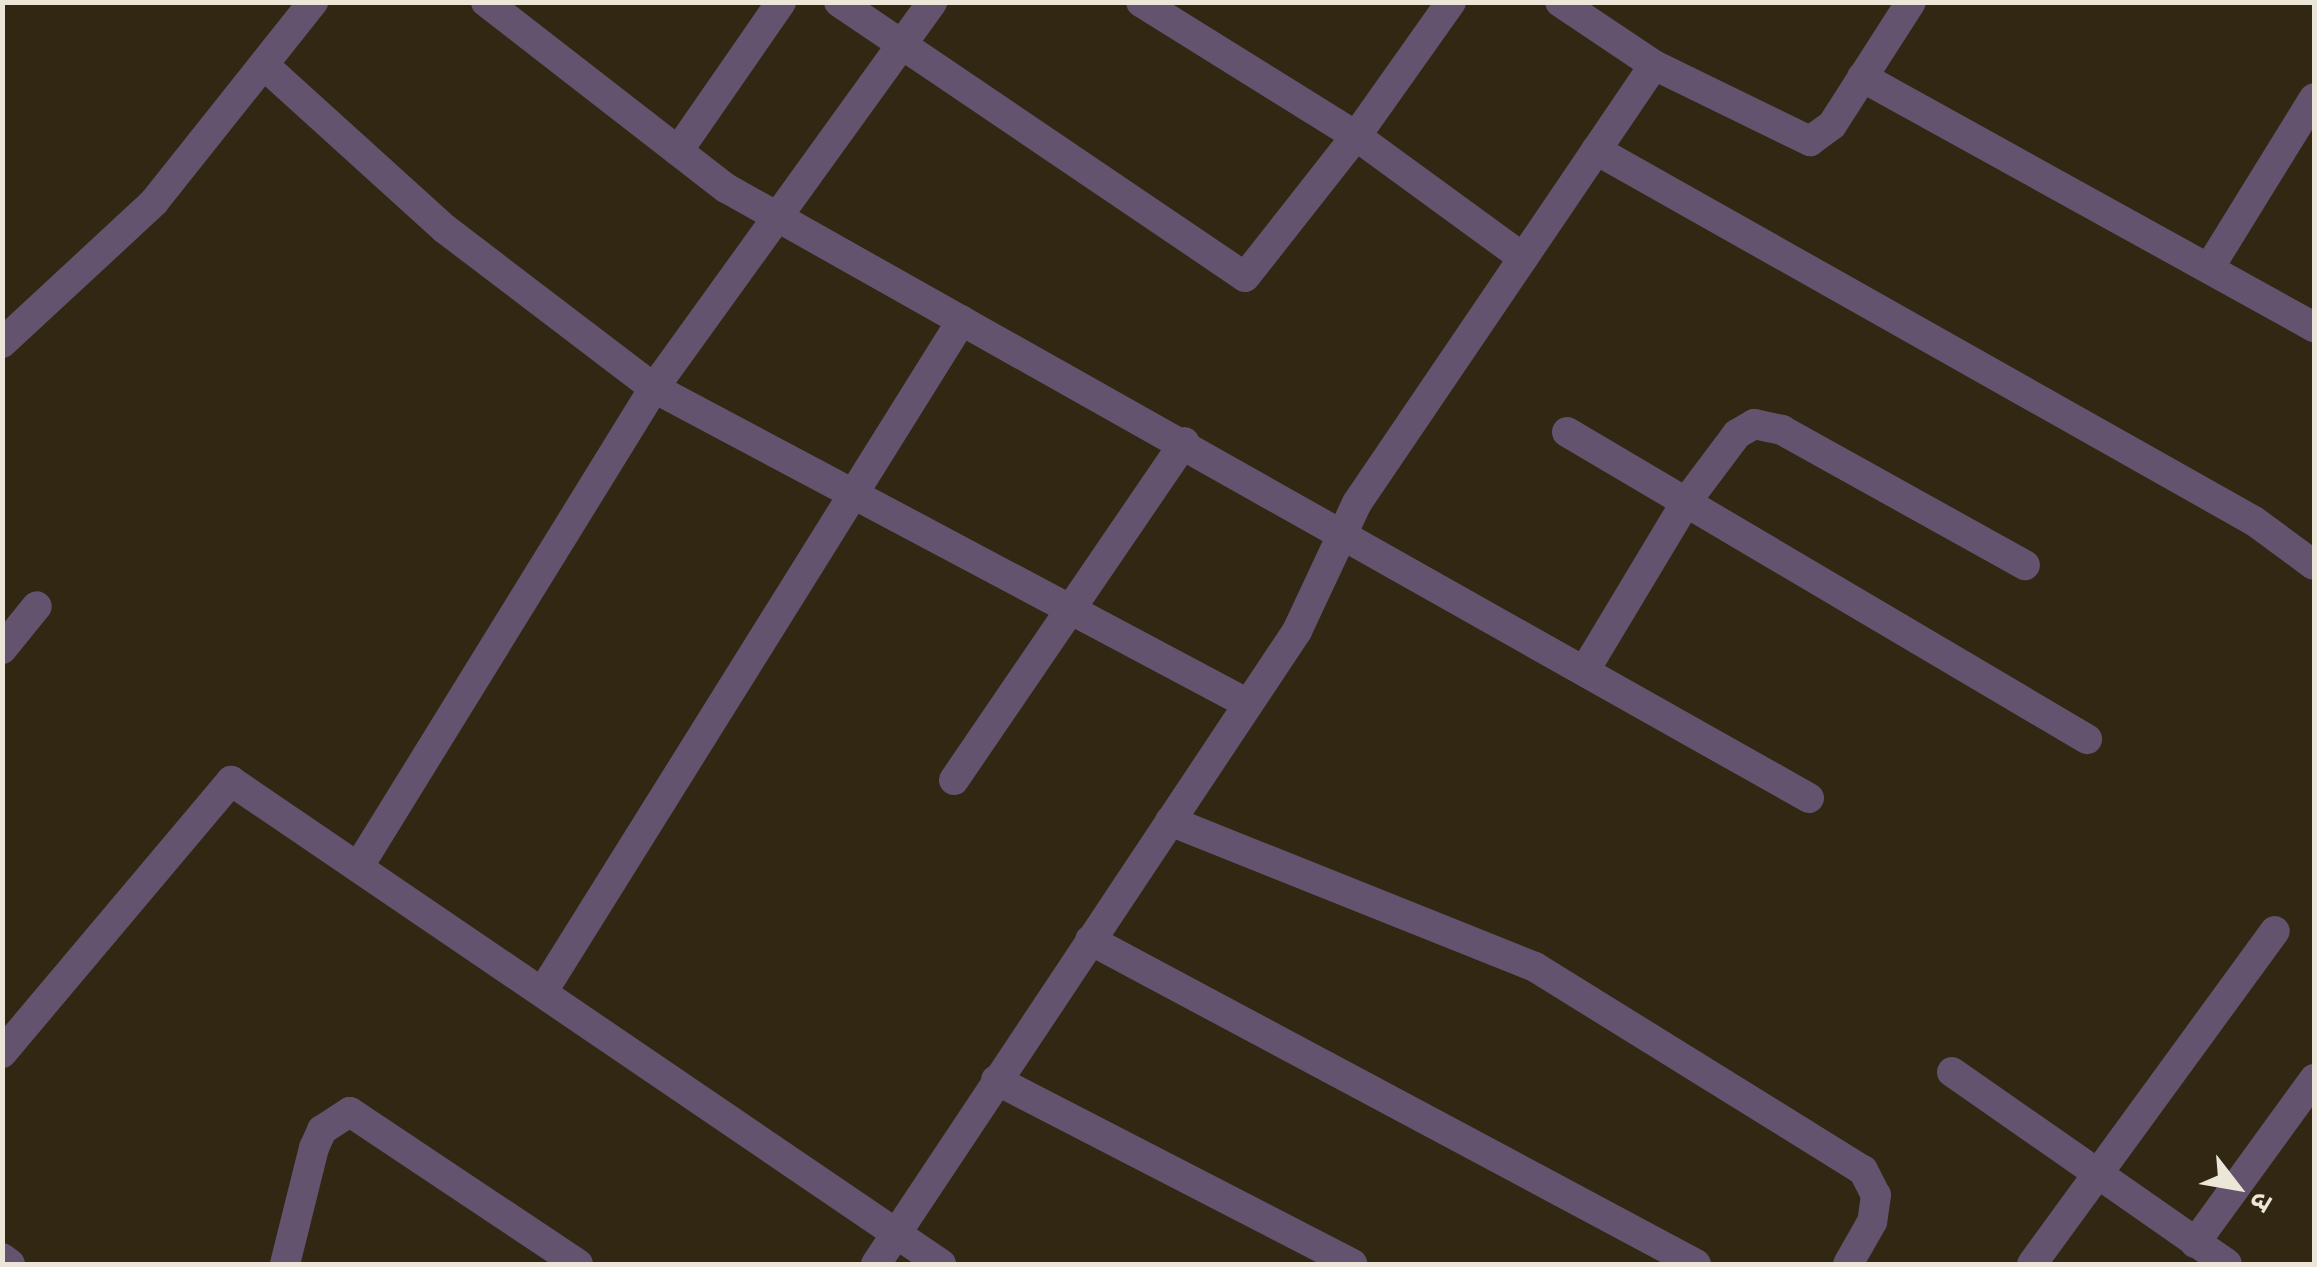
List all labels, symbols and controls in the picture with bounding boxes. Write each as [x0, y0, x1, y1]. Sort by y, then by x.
north arrow [2187, 1137, 2287, 1237]
text: उ [2244, 1187, 2282, 1218]

